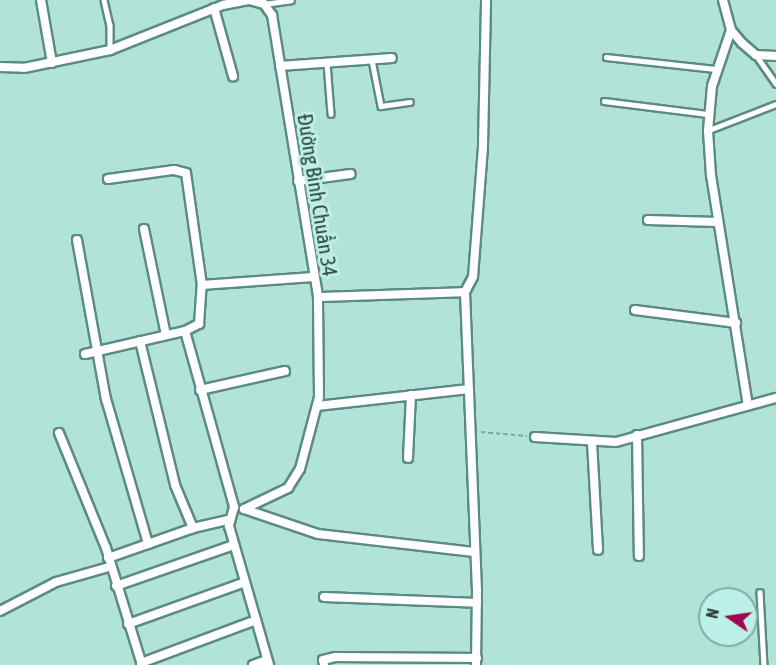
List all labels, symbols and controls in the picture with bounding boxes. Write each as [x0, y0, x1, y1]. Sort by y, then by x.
street label: Đường Bình Chuẩn 34 [293, 112, 343, 278]
north arrow [698, 587, 758, 647]
text: N [703, 607, 722, 620]

